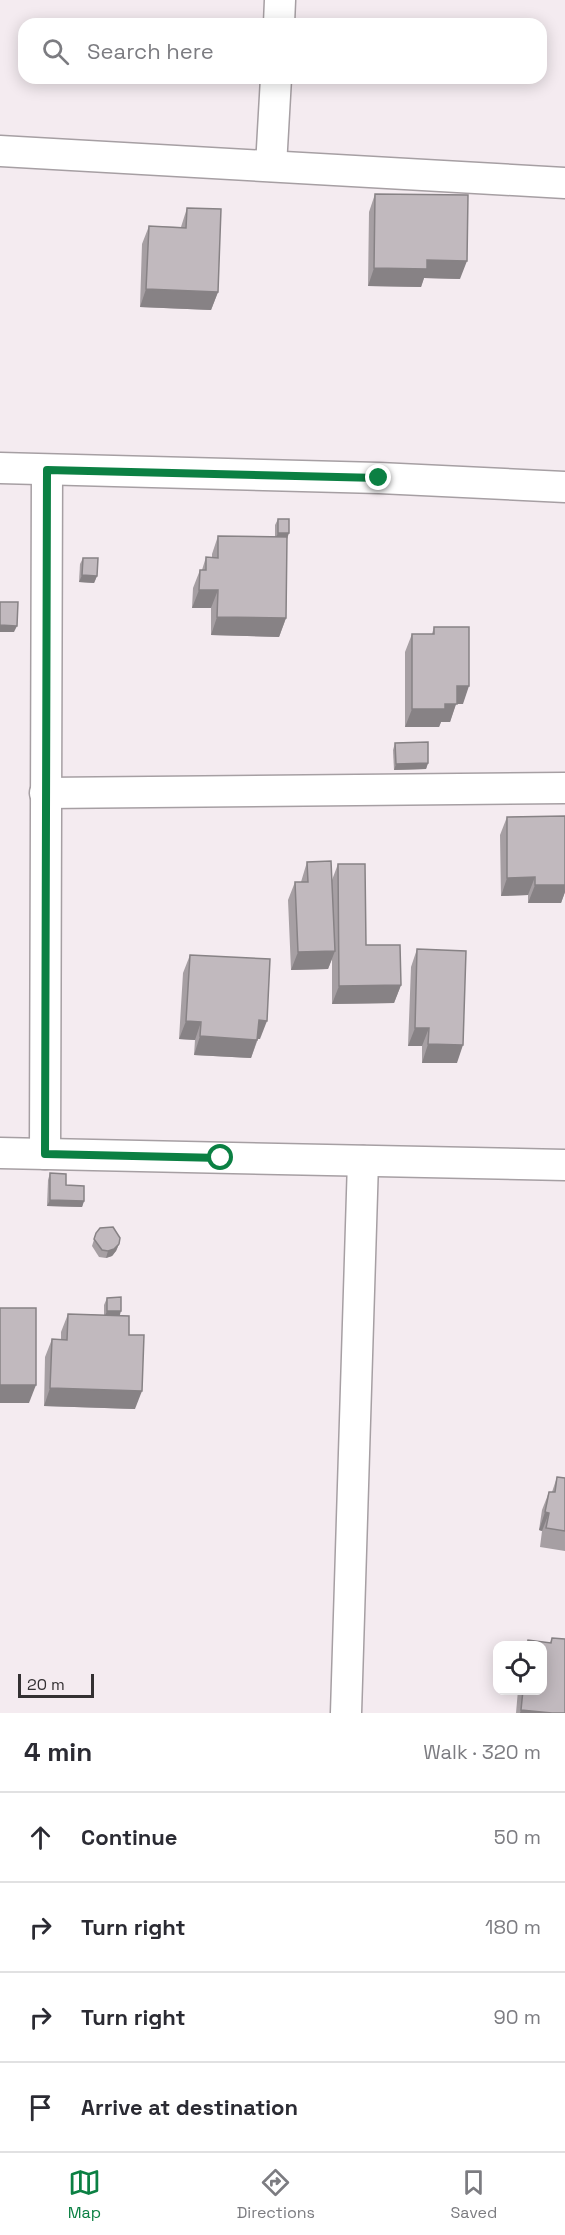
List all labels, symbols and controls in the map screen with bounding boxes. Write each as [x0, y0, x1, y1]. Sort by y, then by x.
search box [18, 18, 547, 84]
icon: search [39, 35, 72, 68]
text: Search here [87, 37, 214, 65]
route end [365, 464, 391, 490]
route start [207, 1144, 233, 1170]
map controls [493, 1641, 547, 1695]
button: locate [493, 1641, 547, 1695]
scale bar [18, 1671, 94, 1698]
text: 20 m [27, 1674, 65, 1695]
text: 4 min [24, 1735, 92, 1769]
text: Walk · 320 m [423, 1739, 541, 1765]
icon: ahead [24, 1821, 57, 1854]
text: Continue [81, 1823, 177, 1851]
text: 50 m [494, 1824, 541, 1850]
icon: right [24, 1911, 57, 1944]
text: Turn right [81, 1913, 186, 1941]
text: 180 m [485, 1914, 541, 1940]
icon: right [24, 2001, 57, 2034]
text: Turn right [81, 2003, 186, 2031]
text: 90 m [494, 2004, 541, 2030]
icon: arrive [24, 2091, 57, 2124]
text: Arrive at destination [81, 2093, 298, 2121]
tab: Map [68, 2166, 101, 2223]
tab: Directions [237, 2166, 315, 2223]
tab: Saved [451, 2166, 497, 2223]

